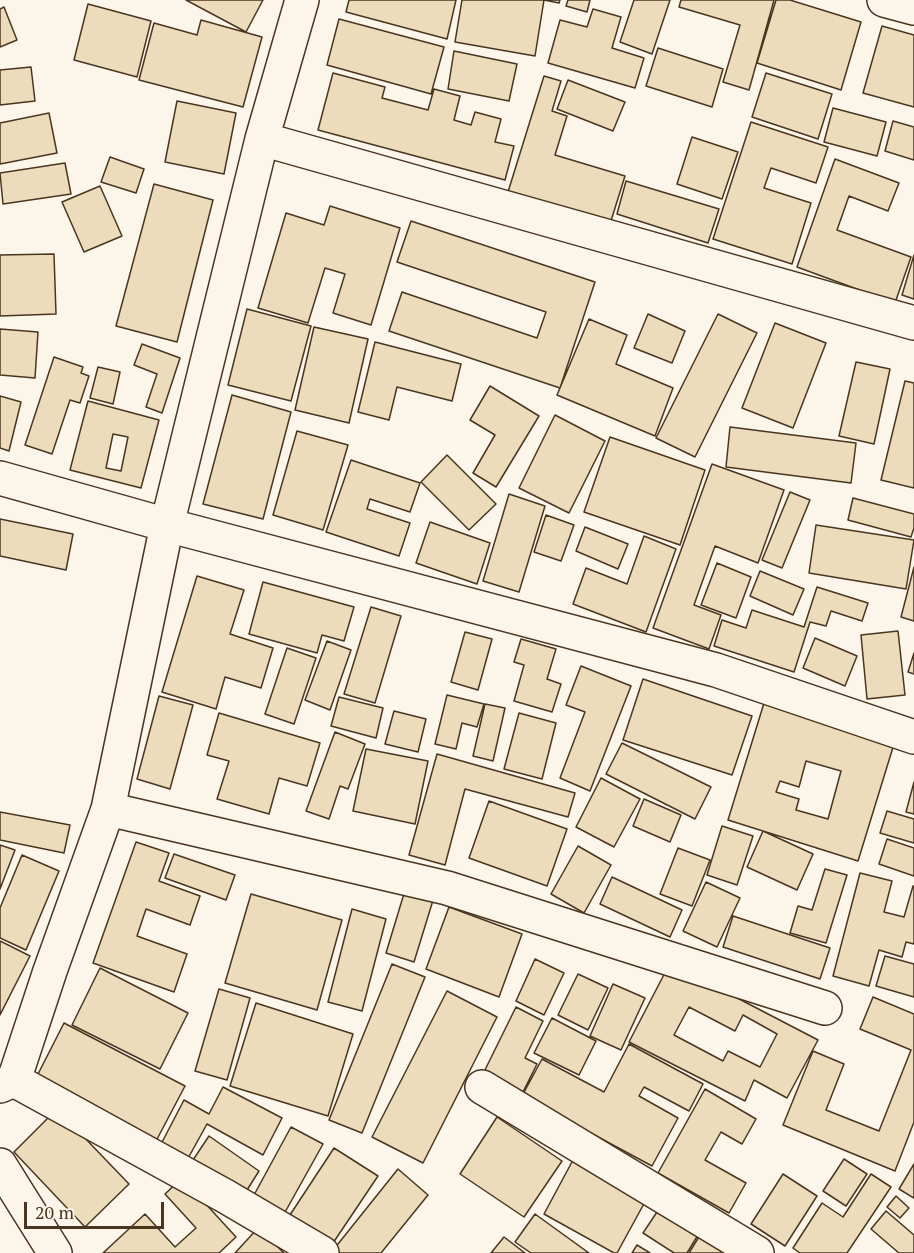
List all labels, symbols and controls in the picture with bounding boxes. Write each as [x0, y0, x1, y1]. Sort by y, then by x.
scale bar [27, 1190, 166, 1228]
text: 20 m [35, 1200, 74, 1224]

